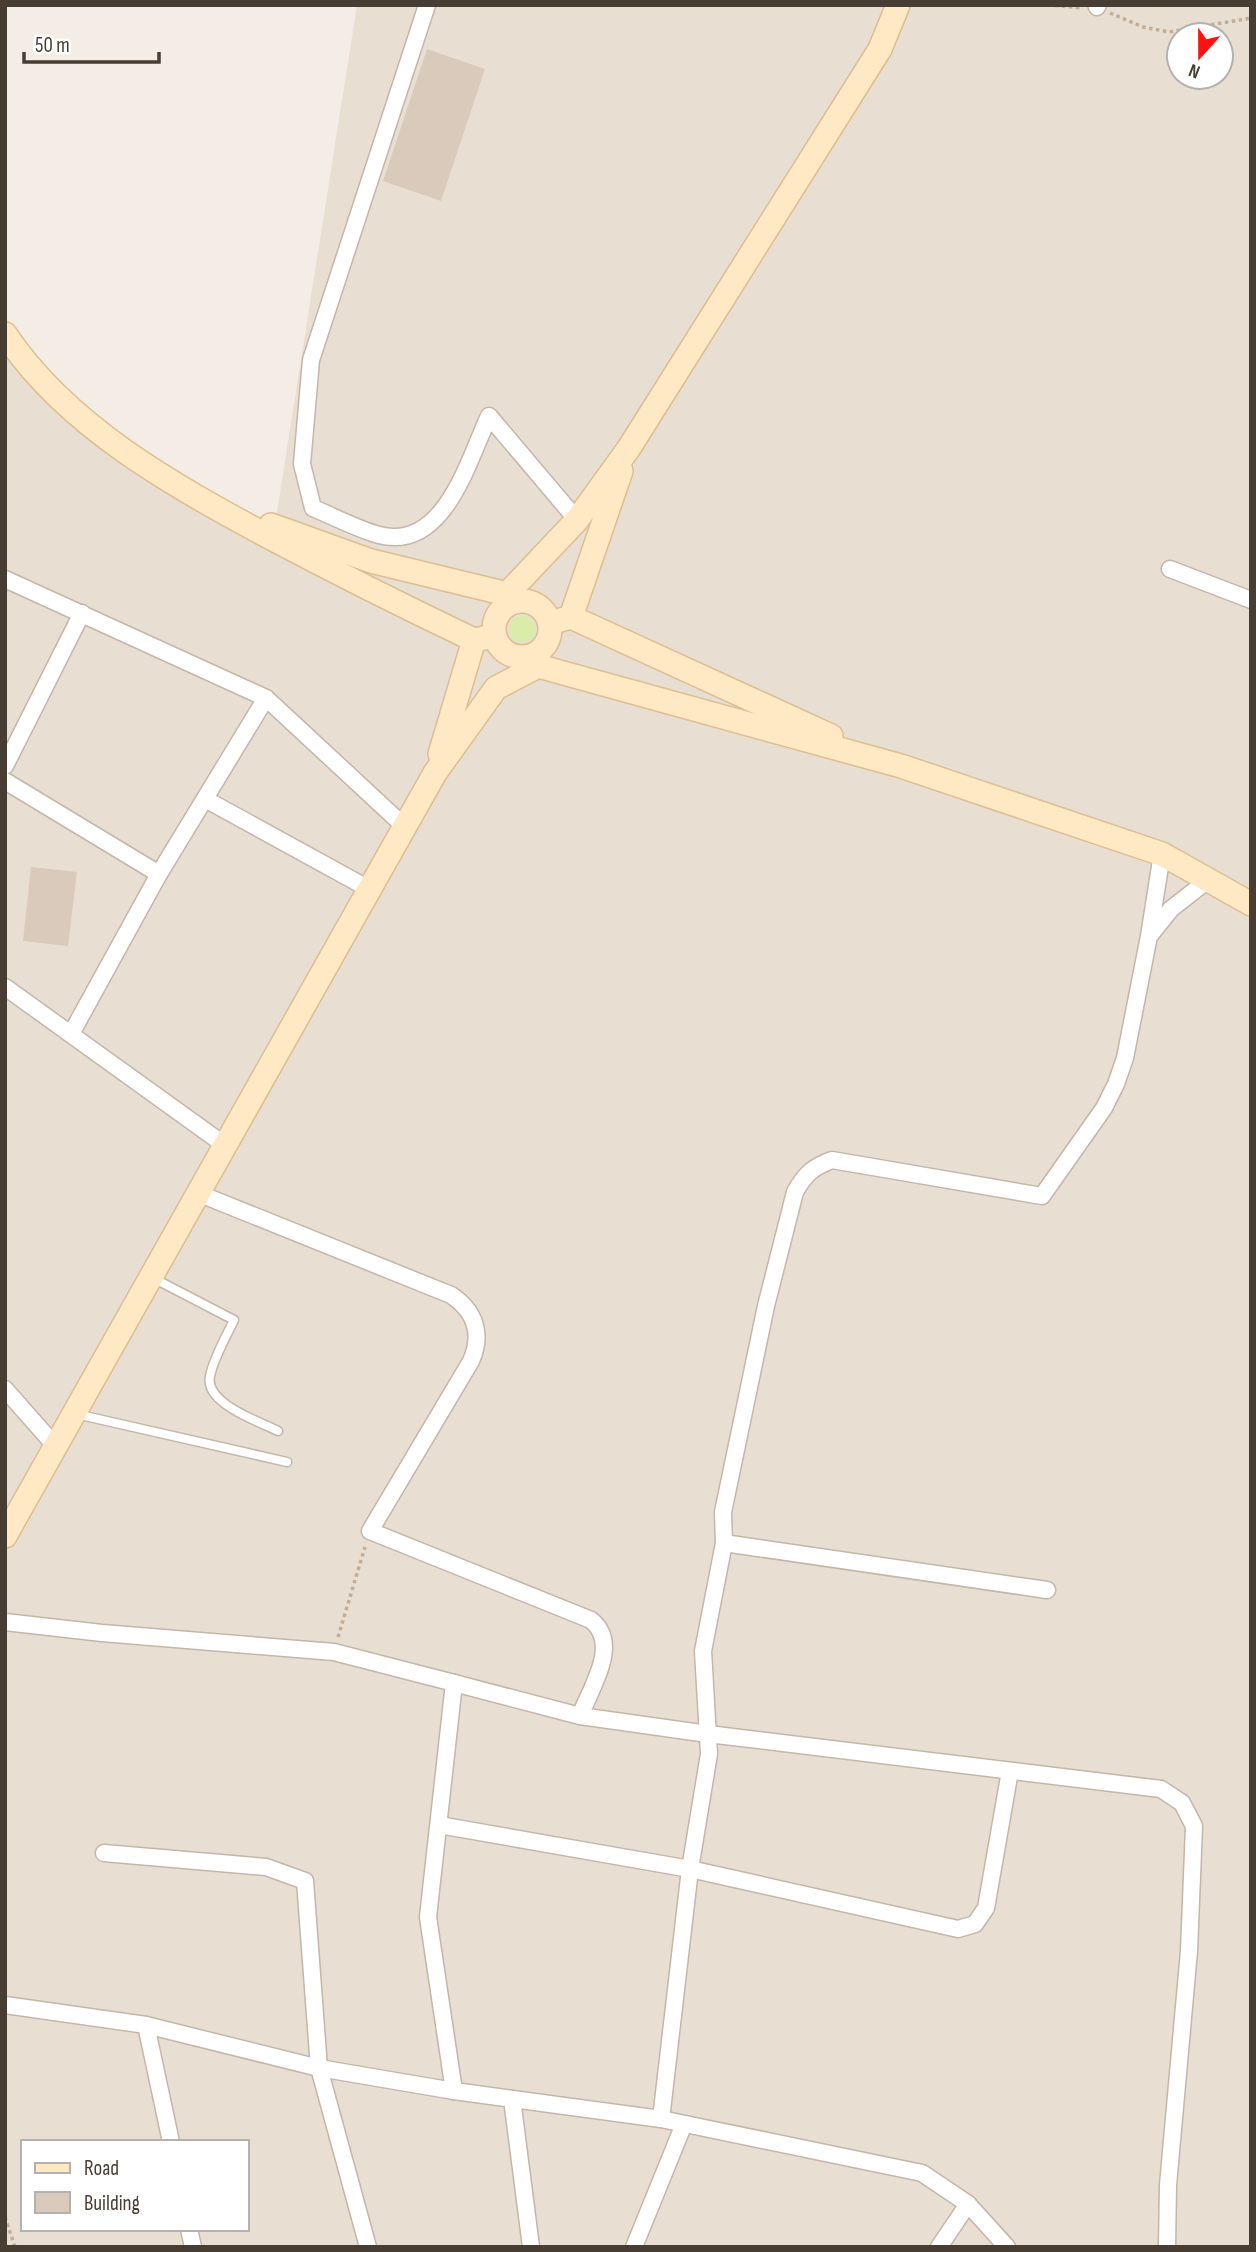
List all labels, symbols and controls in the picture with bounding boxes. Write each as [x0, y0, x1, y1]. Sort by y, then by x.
scale bar [24, 21, 159, 65]
north arrow [1165, 21, 1235, 91]
text: 50 m [35, 33, 70, 58]
text: N [1186, 58, 1203, 83]
legend [21, 2140, 248, 2231]
text: Road [84, 2156, 119, 2181]
text: Building [84, 2191, 140, 2216]

